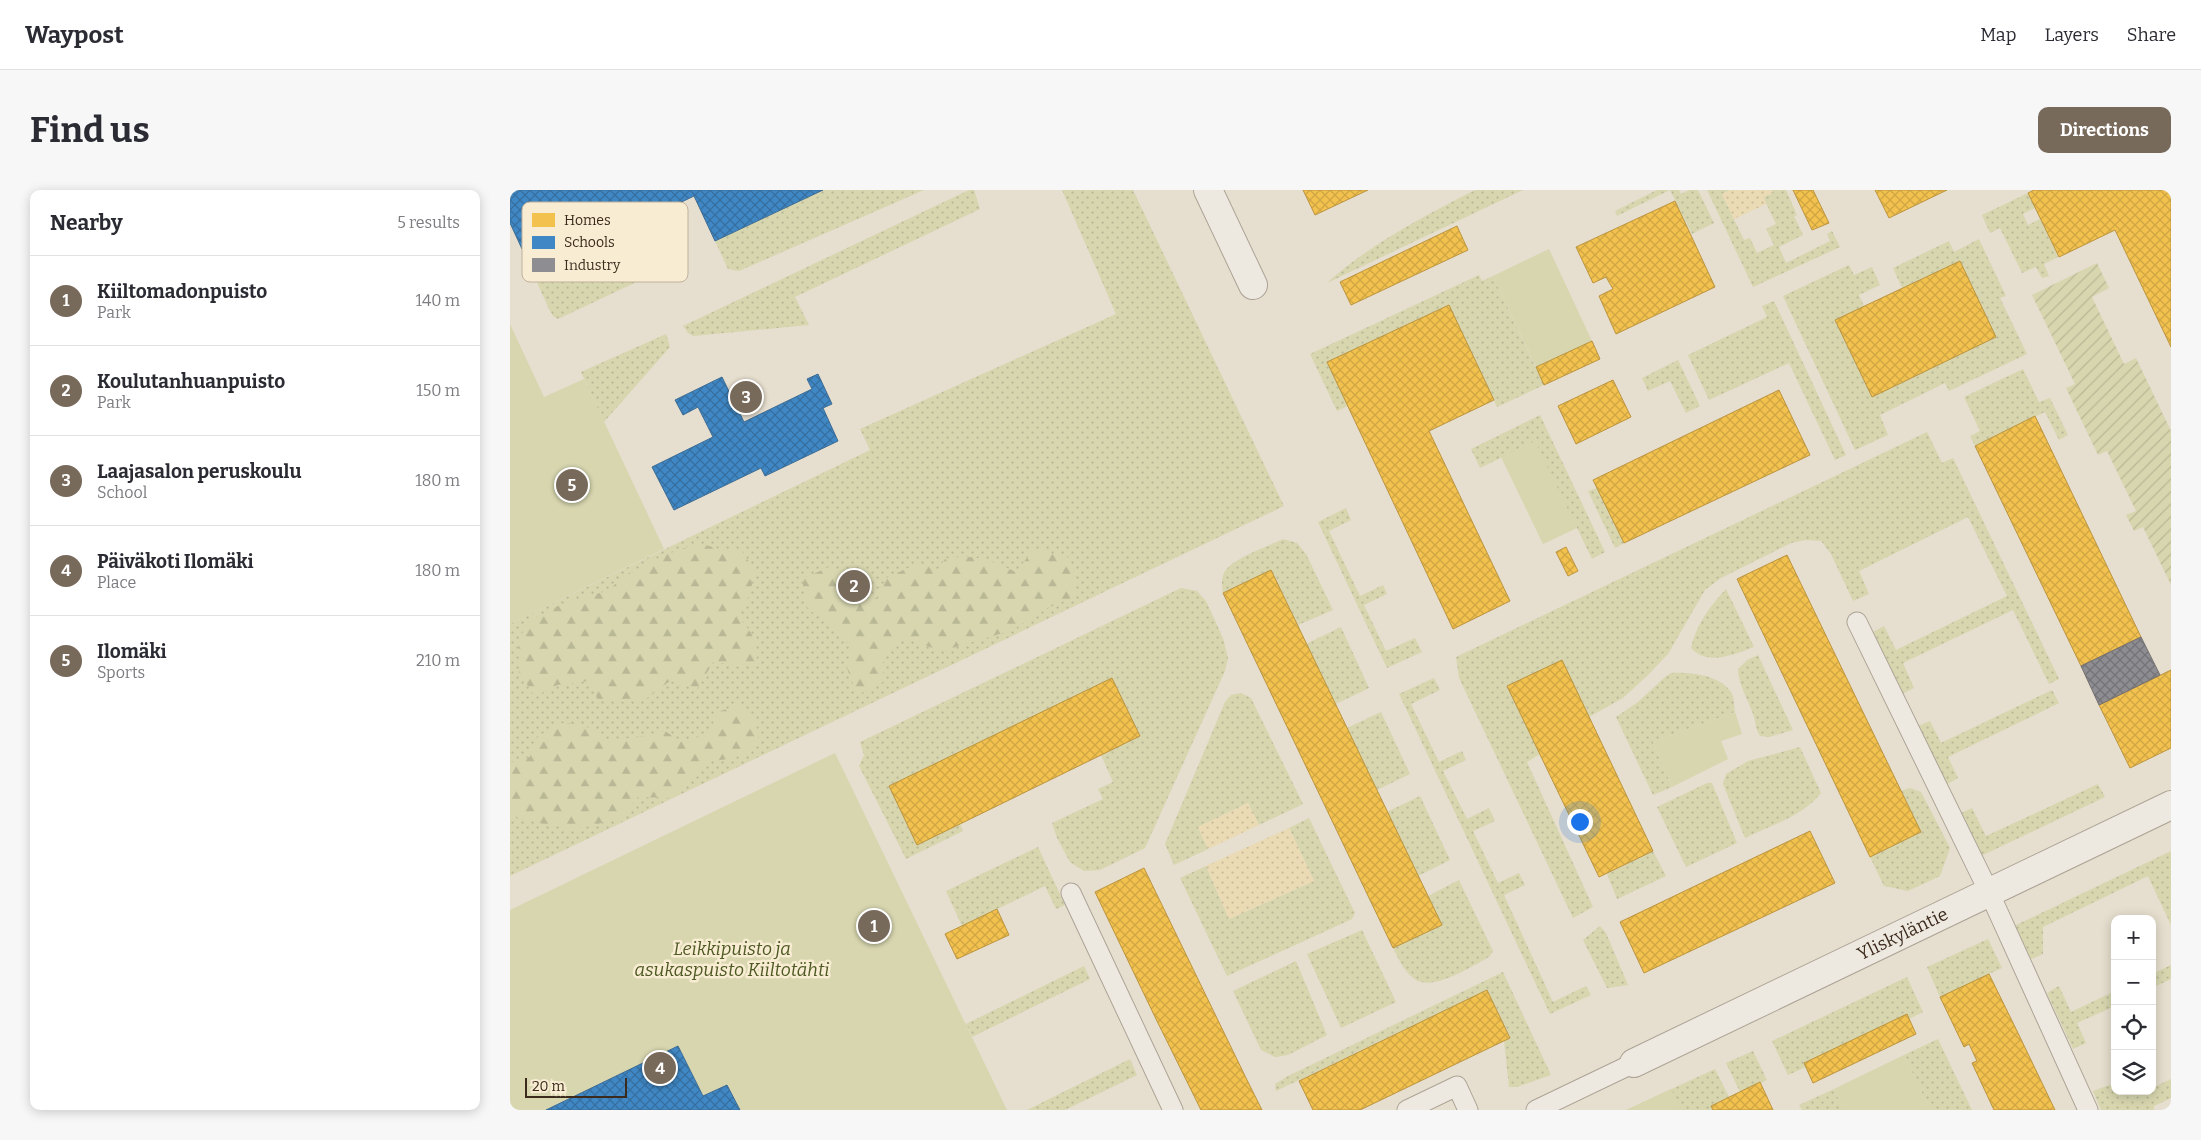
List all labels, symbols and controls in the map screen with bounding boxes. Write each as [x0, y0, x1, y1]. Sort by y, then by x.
text: Waypost [25, 21, 124, 49]
text: Map [1980, 24, 2016, 46]
text: Layers [2044, 24, 2099, 46]
text: Share [2127, 24, 2176, 46]
button: Directions [2038, 107, 2171, 153]
text: Find us [30, 109, 150, 151]
legend [522, 202, 688, 282]
text: Nearby [50, 210, 123, 236]
text: Homes [564, 212, 611, 229]
text: 5 results [397, 213, 460, 232]
text: Schools [564, 234, 615, 251]
text: Industry [564, 257, 621, 274]
text: Kiiltomadonpuisto [97, 280, 267, 303]
text: 1 [63, 291, 69, 310]
text: 140 m [415, 291, 460, 310]
text: Park [97, 303, 131, 322]
text: Koulutanhuanpuisto [97, 370, 285, 393]
pin: 3 [730, 378, 762, 416]
text: 2 [61, 381, 71, 400]
text: 150 m [416, 381, 460, 400]
text: Park [97, 393, 131, 412]
text: Laajasalon peruskoulu [97, 460, 301, 483]
pin: 5 [556, 466, 588, 504]
text: 3 [61, 471, 71, 490]
text: 180 m [415, 471, 460, 490]
text: School [97, 483, 147, 502]
text: Päiväkoti Ilomäki [97, 550, 253, 573]
text: 4 [61, 561, 71, 580]
text: 180 m [415, 561, 460, 580]
pin: 2 [838, 567, 870, 605]
text: Place [97, 573, 136, 592]
text: Ilomäki [97, 640, 167, 663]
text: 5 [62, 651, 70, 670]
text: 210 m [416, 651, 460, 670]
text: Sports [97, 663, 145, 682]
your location [1567, 809, 1593, 835]
street label: Yliskyläntie [1854, 903, 1952, 965]
pin: 1 [858, 907, 890, 945]
map controls [2111, 915, 2156, 1095]
button: + [2111, 915, 2156, 960]
park label: Leikkipuisto ja asukaspuisto Kiiltotähti [635, 938, 829, 981]
button: − [2111, 960, 2156, 1005]
button: locate [2111, 1005, 2156, 1050]
pin: 4 [644, 1049, 676, 1087]
button: layers [2111, 1050, 2156, 1095]
scale bar [525, 1075, 628, 1098]
text: 20 m [532, 1078, 565, 1095]

